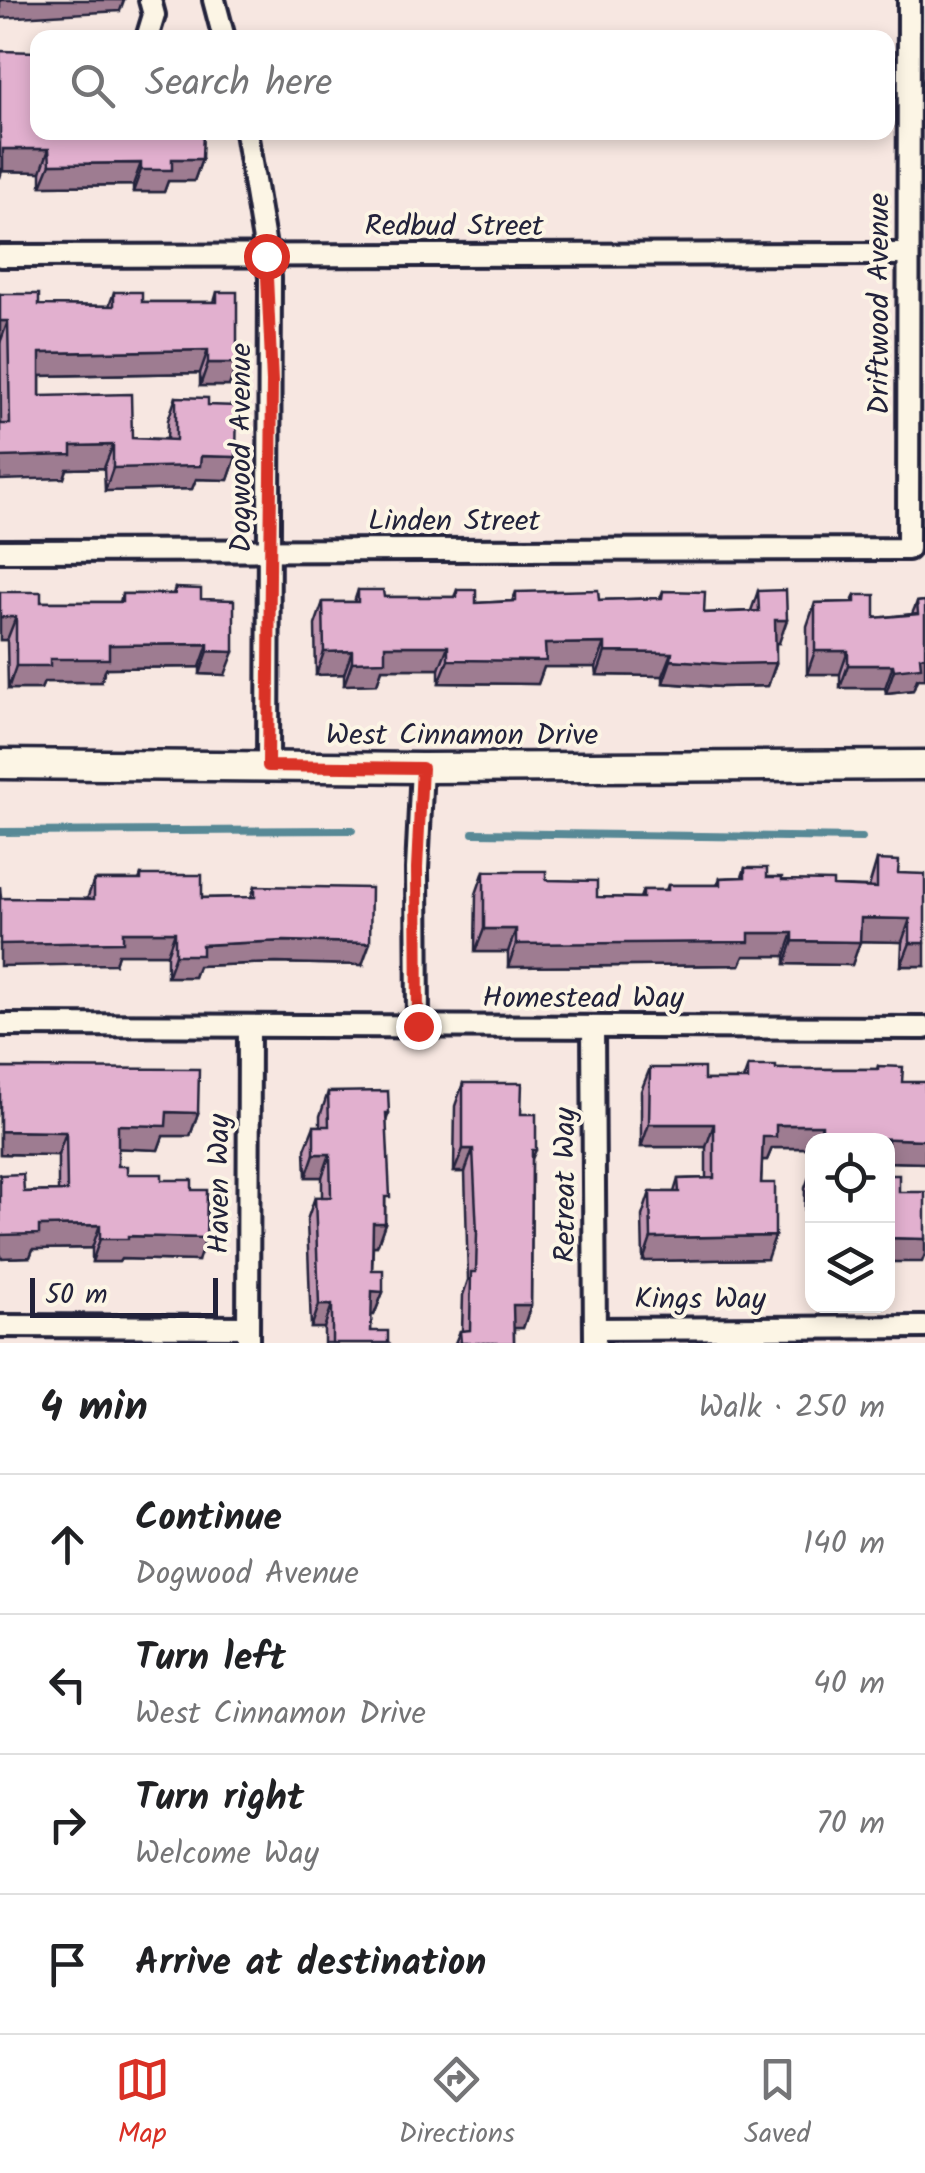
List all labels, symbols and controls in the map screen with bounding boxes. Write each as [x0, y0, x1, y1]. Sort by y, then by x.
search box [30, 30, 895, 140]
text: Search here [145, 55, 332, 115]
icon: search [65, 58, 120, 113]
street label: Driftwood Avenue [856, 193, 904, 415]
street label: Redbud Street [364, 203, 544, 251]
route start [244, 234, 290, 280]
street label: Dogwood Avenue [218, 343, 266, 553]
street label: Linden Street [368, 498, 540, 546]
street label: West Cinnamon Drive [326, 712, 598, 760]
street label: Homestead Way [482, 975, 685, 1023]
route end [396, 1004, 442, 1050]
street label: Retreat Way [542, 1106, 590, 1263]
street label: Haven Way [196, 1113, 244, 1254]
map controls [805, 1133, 895, 1313]
button: locate [805, 1133, 895, 1223]
button: layers [805, 1223, 895, 1313]
scale bar [30, 1273, 218, 1318]
text: 50 m [45, 1273, 108, 1318]
street label: Kings Way [634, 1276, 767, 1324]
text: 4 min [40, 1375, 148, 1442]
text: Walk · 250 m [699, 1383, 885, 1434]
text: Continue [135, 1489, 282, 1549]
icon: ahead [40, 1517, 95, 1572]
text: 140 m [803, 1519, 885, 1570]
text: Dogwood Avenue [135, 1549, 359, 1600]
text: Turn left [135, 1629, 286, 1689]
icon: left [40, 1657, 95, 1712]
text: 40 m [813, 1659, 885, 1710]
text: West Cinnamon Drive [135, 1689, 426, 1740]
text: Turn right [135, 1769, 304, 1829]
icon: right [40, 1797, 95, 1852]
text: 70 m [816, 1799, 885, 1850]
text: Welcome Way [135, 1829, 319, 1880]
text: Arrive at destination [135, 1934, 486, 1994]
icon: arrive [40, 1937, 95, 1992]
tab: Map [115, 2052, 170, 2157]
tab: Directions [399, 2052, 515, 2157]
tab: Saved [744, 2052, 810, 2157]

